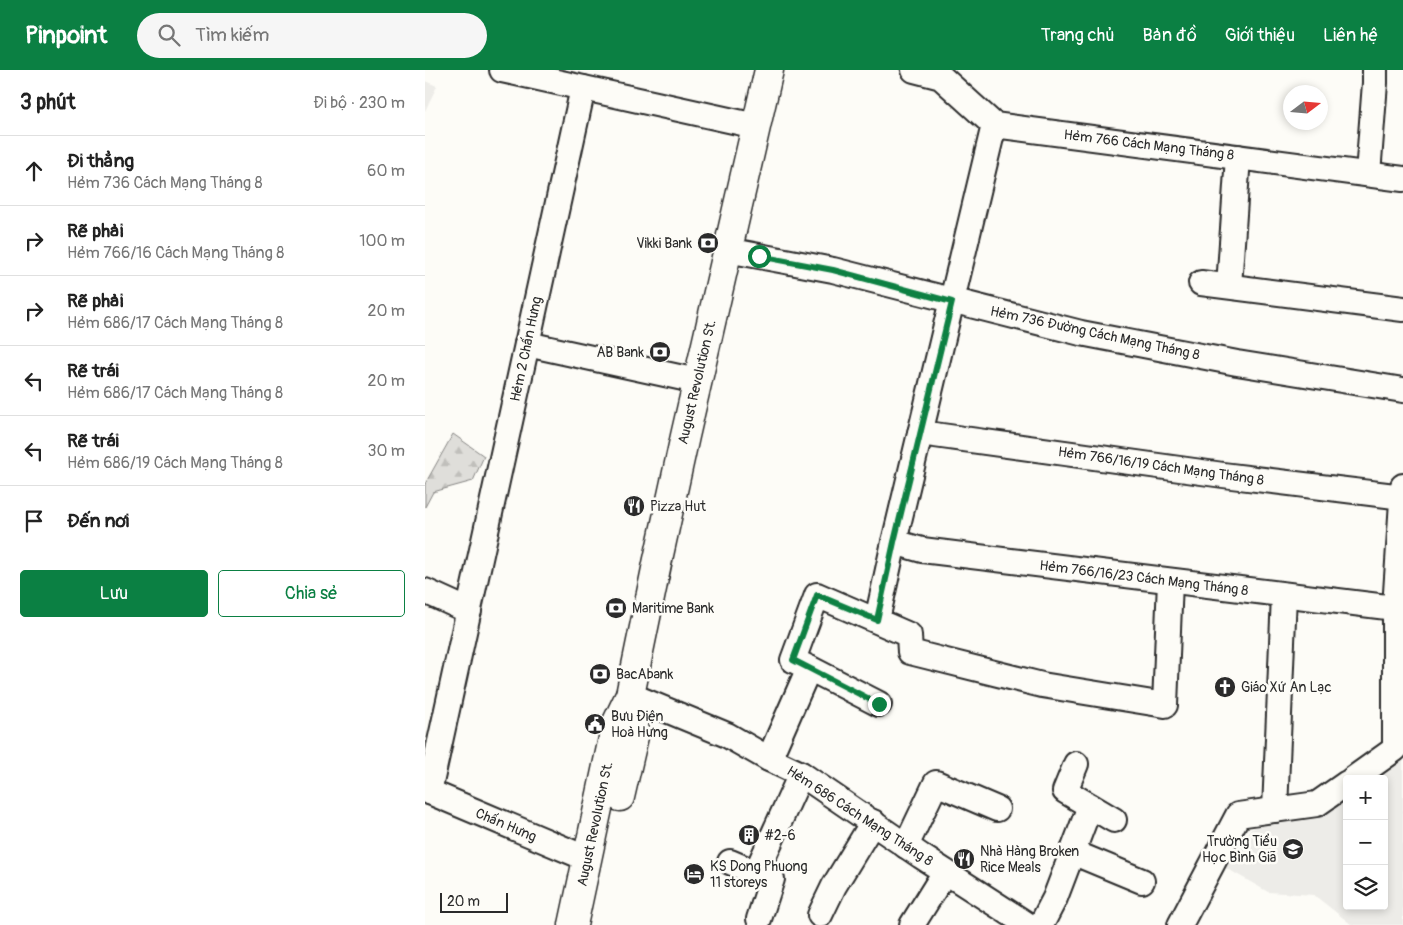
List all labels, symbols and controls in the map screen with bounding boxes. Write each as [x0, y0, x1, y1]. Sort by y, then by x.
search box [137, 13, 487, 58]
text: Pinpoint [25, 21, 107, 50]
icon: search [155, 21, 183, 49]
text: Tìm kiếm [195, 23, 269, 47]
text: Trang chủ [1041, 24, 1115, 47]
text: Bản đồ [1143, 24, 1197, 47]
text: Giới thiệu [1225, 24, 1295, 47]
text: Liên hệ [1323, 24, 1378, 47]
north arrow [1283, 85, 1328, 130]
text: 3 phút [20, 89, 75, 116]
text: Đi bộ · 230 m [313, 93, 405, 113]
street label: Hẻm 766 Cách Mạng Tháng 8 [1063, 126, 1235, 164]
text: Đi thẳng [67, 149, 134, 173]
icon: ahead [20, 157, 48, 185]
text: 60 m [367, 161, 405, 181]
text: Hẻm 736 Cách Mạng Tháng 8 [67, 173, 263, 193]
text: Rẽ phải [67, 219, 123, 243]
icon: right [20, 227, 48, 255]
text: 100 m [359, 231, 405, 251]
bank icon: Vikki Bank [696, 231, 720, 255]
place label: Vikki Bank [636, 235, 692, 252]
text: Hẻm 766/16 Cách Mạng Tháng 8 [67, 243, 284, 263]
route start [748, 245, 771, 268]
text: Rẽ phải [67, 289, 123, 313]
street label: Hẻm 2 Chấn Hưng [506, 295, 545, 403]
icon: right [20, 297, 48, 325]
text: 20 m [367, 301, 405, 321]
street label: Hẻm 736 Đường Cách Mạng Tháng 8 [989, 302, 1201, 364]
text: Hẻm 686/17 Cách Mạng Tháng 8 [67, 313, 283, 333]
street label: August Revolution St. [674, 318, 720, 446]
bank icon: AB Bank [648, 340, 672, 364]
place label: AB Bank [597, 344, 644, 361]
text: Rẽ trái [67, 359, 119, 383]
icon: left [20, 367, 48, 395]
text: 20 m [367, 371, 405, 391]
text: Hẻm 686/17 Cách Mạng Tháng 8 [67, 383, 283, 403]
text: Rẽ trái [67, 429, 119, 453]
icon: left [20, 437, 48, 465]
text: 30 m [367, 441, 405, 461]
street label: Hẻm 766/16/19 Cách Mạng Tháng 8 [1057, 443, 1265, 489]
text: Hẻm 686/19 Cách Mạng Tháng 8 [67, 453, 283, 473]
restaurant icon: Pizza Hut [622, 494, 646, 518]
place label: Pizza Hut [650, 498, 706, 515]
icon: arrive [20, 507, 48, 535]
text: Đến nơi [67, 509, 129, 533]
street label: Hẻm 766/16/23 Cách Mạng Tháng 8 [1039, 557, 1249, 599]
button: Lưu [20, 570, 208, 617]
button: Chia sẻ [218, 570, 405, 617]
bank icon: Maritime Bank [604, 596, 628, 620]
place label: Maritime Bank [632, 600, 714, 617]
bank icon: BacAbank [588, 662, 612, 686]
place label: BacAbank [616, 666, 674, 683]
church icon: Giáo Xứ An Lạc [1213, 675, 1237, 699]
place label: Giáo Xứ An Lạc [1241, 679, 1332, 696]
route end [868, 693, 891, 716]
place label: Bưu Điện Hoà Hưng [611, 708, 668, 741]
public building icon: Bưu Điện Hoà Hưng [583, 712, 607, 736]
street label: August Revolution St. [573, 760, 617, 888]
street label: Hẻm 686 Cách Mạng Tháng 8 [784, 762, 936, 870]
map controls [1343, 775, 1388, 910]
button: + [1343, 775, 1388, 820]
street label: Chấn Hưng [473, 804, 539, 845]
button: − [1343, 820, 1388, 865]
building icon: #2-6 [737, 823, 761, 847]
place label: #2-6 [764, 827, 796, 844]
place label: Trường Tiểu Học Bình Giã [1202, 833, 1277, 866]
school or university icon: Trường Tiểu Học Bình Giã [1281, 837, 1305, 861]
place label: Nhà Hàng Broken Rice Meals [980, 843, 1079, 876]
restaurant icon: Nhà Hàng Broken Rice Meals [952, 847, 976, 871]
place label: KS Dong Phuong 11 storeys [710, 858, 807, 891]
hotel icon: KS Dong Phuong 11 storeys [682, 862, 706, 886]
button: layers [1343, 865, 1388, 910]
scale bar [440, 890, 507, 913]
text: 20 m [447, 893, 480, 910]

